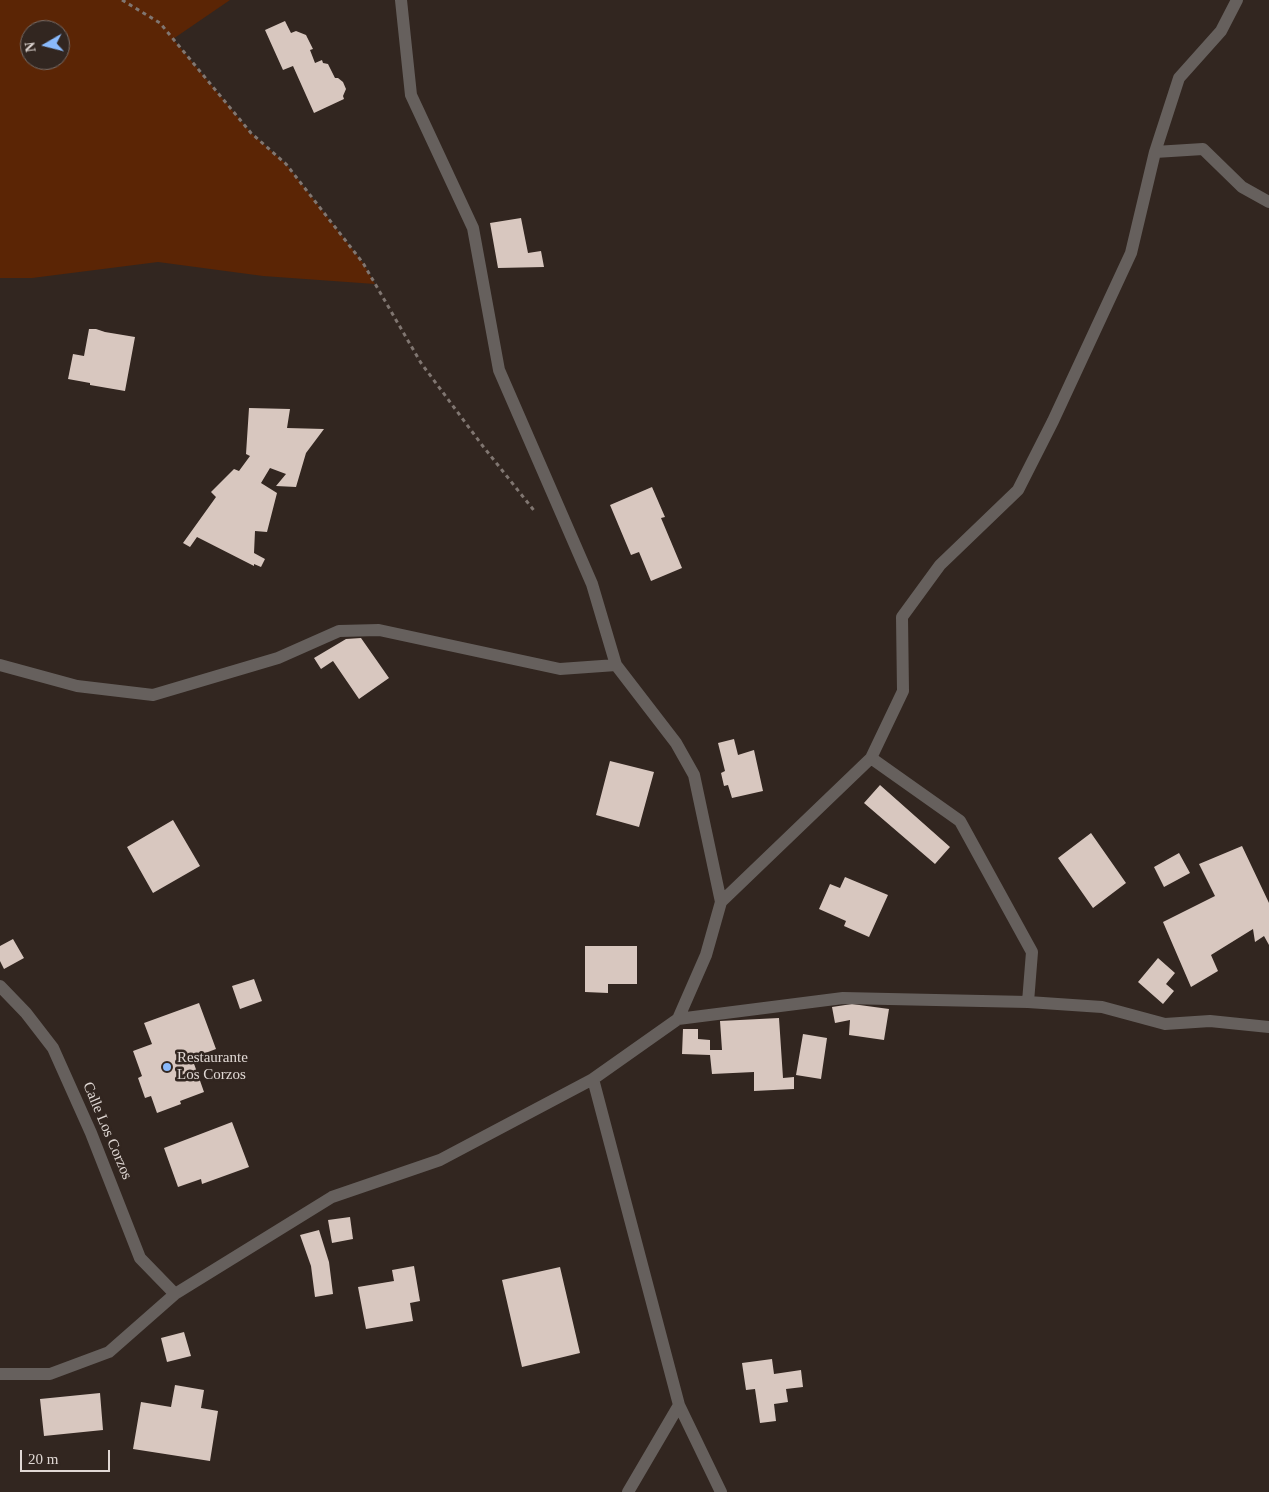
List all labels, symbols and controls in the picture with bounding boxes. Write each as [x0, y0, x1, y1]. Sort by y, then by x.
north arrow [20, 20, 70, 70]
text: N [23, 41, 39, 53]
place label: Restaurante Los Corzos [177, 1049, 248, 1084]
marker: Restaurante Los Corzos [161, 1061, 173, 1073]
street label: Calle Los Corzos [78, 1080, 136, 1182]
scale bar [22, 1440, 112, 1472]
text: 20 m [28, 1451, 58, 1467]

